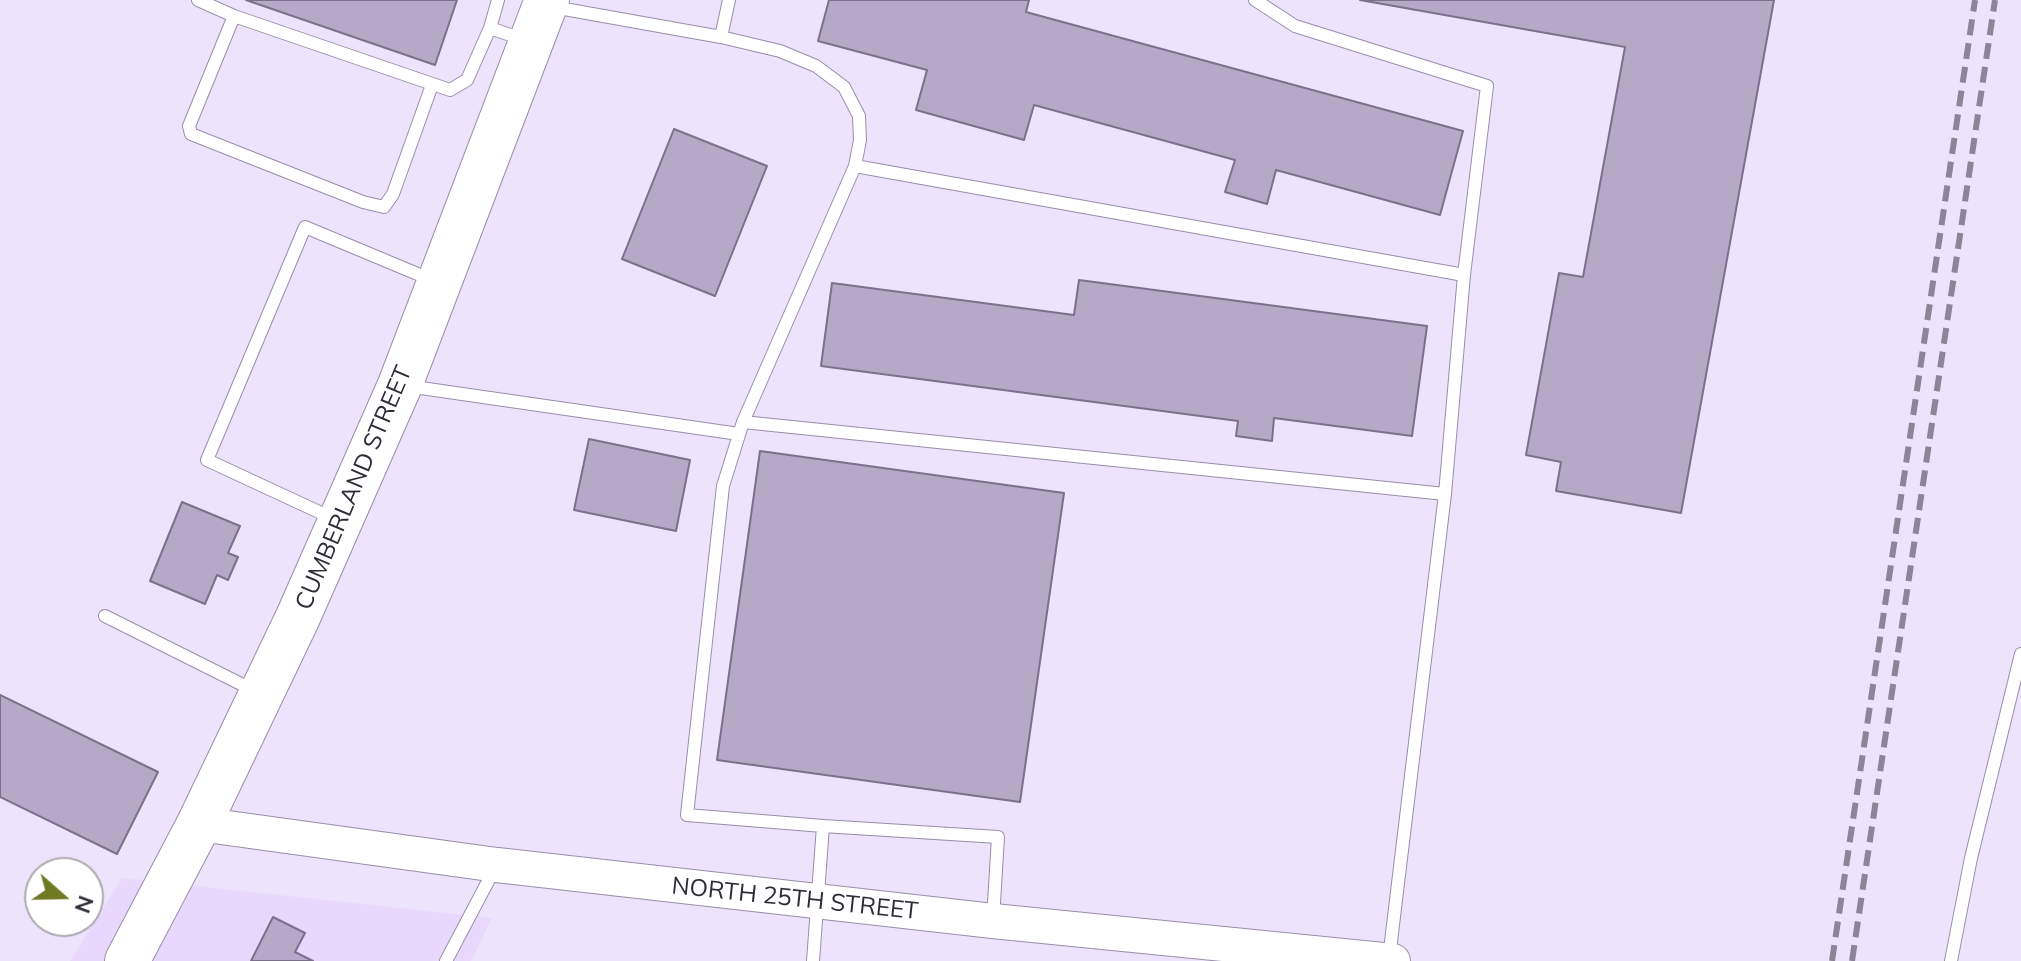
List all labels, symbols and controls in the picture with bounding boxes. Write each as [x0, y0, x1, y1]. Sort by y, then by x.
street label: CUMBERLAND STREET [290, 362, 418, 614]
north arrow [24, 857, 104, 937]
street label: NORTH 25TH STREET [670, 872, 920, 926]
text: N [69, 892, 101, 917]

